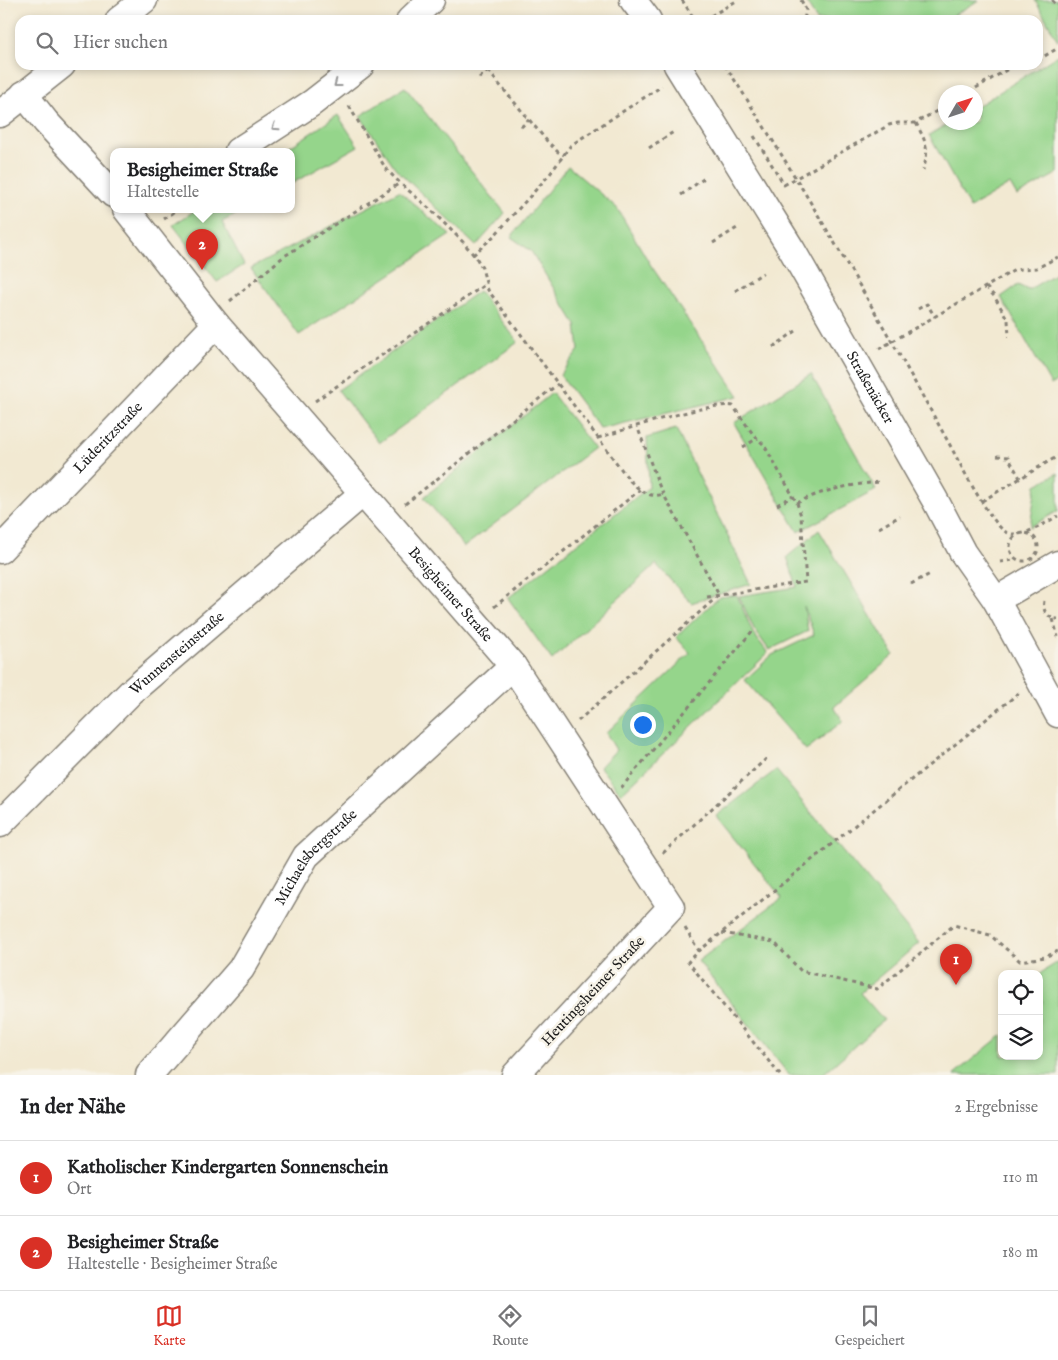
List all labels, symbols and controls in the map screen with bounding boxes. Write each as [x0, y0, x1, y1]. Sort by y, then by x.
search box [15, 15, 1043, 70]
icon: search [33, 29, 61, 57]
text: Hier suchen [73, 31, 168, 55]
one-way arrow [334, 79, 343, 87]
north arrow [938, 85, 983, 130]
one-way arrow [271, 121, 281, 130]
popup [110, 148, 295, 213]
text: Besigheimer Straße [127, 159, 278, 183]
text: Haltestelle [127, 183, 199, 203]
pin: 2 [186, 229, 218, 270]
street label: Straßenäcker [842, 348, 899, 427]
street label: Lüderitzstraße [69, 397, 147, 477]
street label: Besigheimer Straße [404, 543, 497, 646]
street label: Wunnensteinstraße [125, 607, 228, 699]
your location [630, 712, 656, 738]
street label: Michaelsbergstraße [270, 804, 361, 909]
street label: Heutingsheimer Straße [537, 932, 649, 1050]
pin: 1 [940, 944, 972, 985]
map controls [998, 970, 1043, 1060]
button: locate [998, 970, 1043, 1015]
button: layers [998, 1015, 1043, 1060]
text: In der Nähe [20, 1094, 126, 1121]
text: 2 Ergebnisse [954, 1098, 1038, 1118]
text: Katholischer Kindergarten Sonnenschein [67, 1156, 388, 1180]
text: 1 [33, 1168, 39, 1188]
text: 110 m [1002, 1168, 1038, 1188]
text: Ort [67, 1180, 92, 1200]
text: Besigheimer Straße [67, 1231, 219, 1255]
text: 2 [32, 1243, 40, 1263]
text: 180 m [1002, 1243, 1038, 1263]
text: Haltestelle · Besigheimer Straße [67, 1255, 278, 1275]
tab: Karte [153, 1302, 186, 1350]
tab: Route [492, 1302, 529, 1350]
tab: Gespeichert [835, 1302, 905, 1350]

